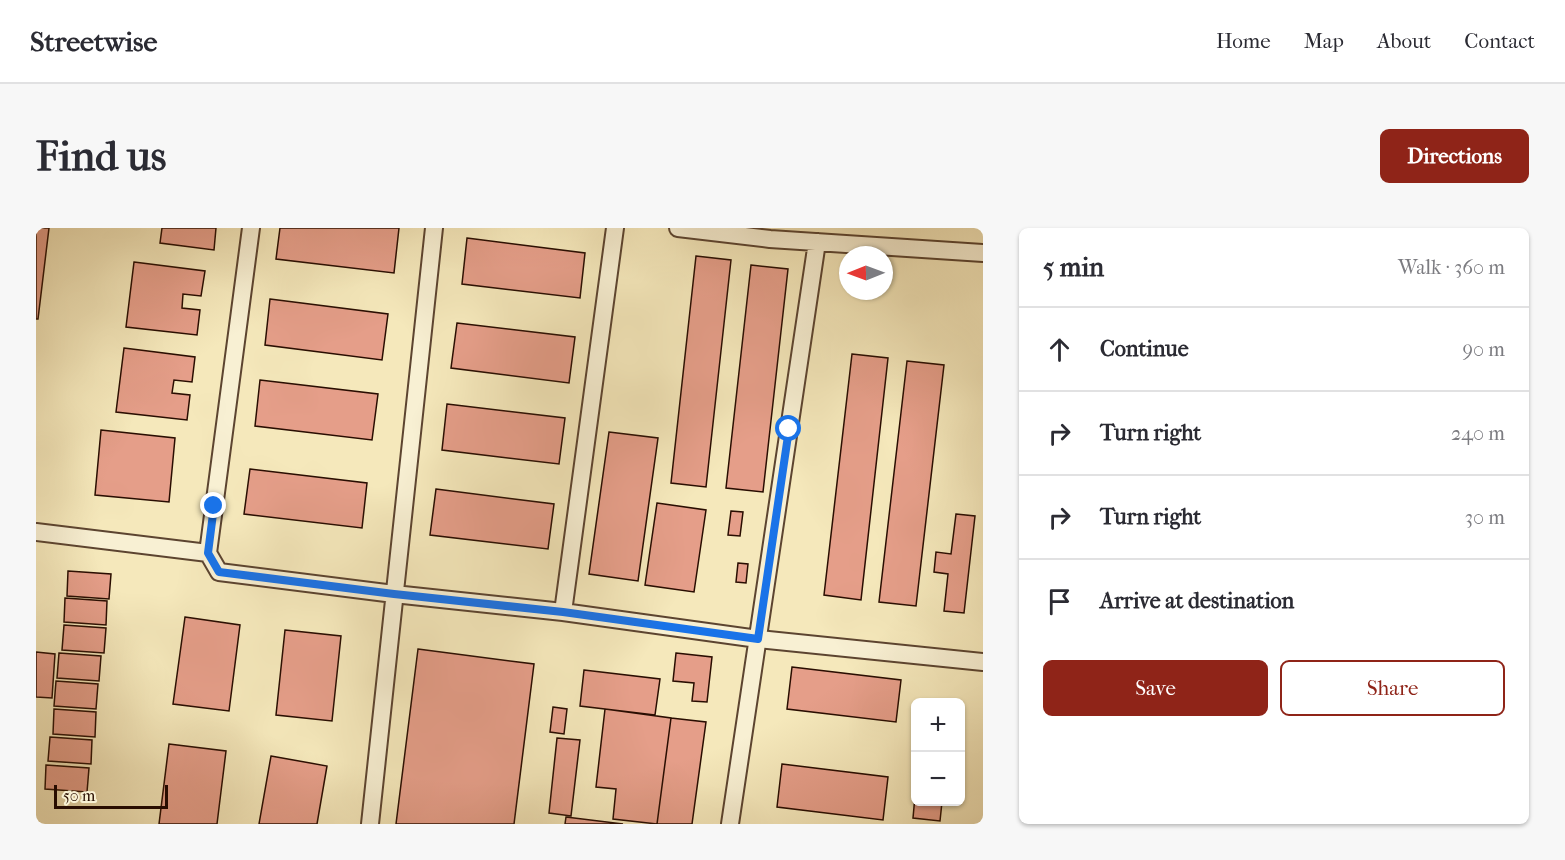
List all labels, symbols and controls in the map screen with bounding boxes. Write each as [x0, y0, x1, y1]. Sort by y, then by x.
text: Streetwise [30, 25, 157, 58]
text: Home [1216, 29, 1271, 53]
text: Map [1304, 29, 1344, 53]
text: About [1377, 29, 1431, 53]
text: Contact [1464, 29, 1535, 53]
button: Directions [1380, 129, 1529, 183]
text: Find us [36, 132, 166, 181]
north arrow [839, 246, 893, 300]
text: 5 min [1043, 252, 1104, 283]
text: Walk · 360 m [1398, 256, 1505, 279]
icon: ahead [1043, 333, 1076, 366]
text: Continue [1100, 336, 1189, 362]
text: 90 m [1463, 338, 1505, 361]
route start [775, 415, 801, 441]
icon: right [1043, 417, 1076, 450]
text: Turn right [1100, 420, 1201, 446]
text: 240 m [1451, 422, 1505, 445]
route end [200, 492, 226, 518]
icon: right [1043, 501, 1076, 534]
text: Turn right [1100, 504, 1201, 530]
text: 30 m [1465, 506, 1505, 529]
icon: arrive [1043, 585, 1076, 618]
text: Arrive at destination [1100, 588, 1294, 614]
button: Save [1043, 660, 1268, 716]
button: Share [1280, 660, 1505, 716]
map controls [911, 698, 965, 806]
button: + [911, 698, 965, 752]
button: − [911, 752, 965, 806]
scale bar [54, 782, 168, 810]
text: 50 m [63, 786, 95, 805]

